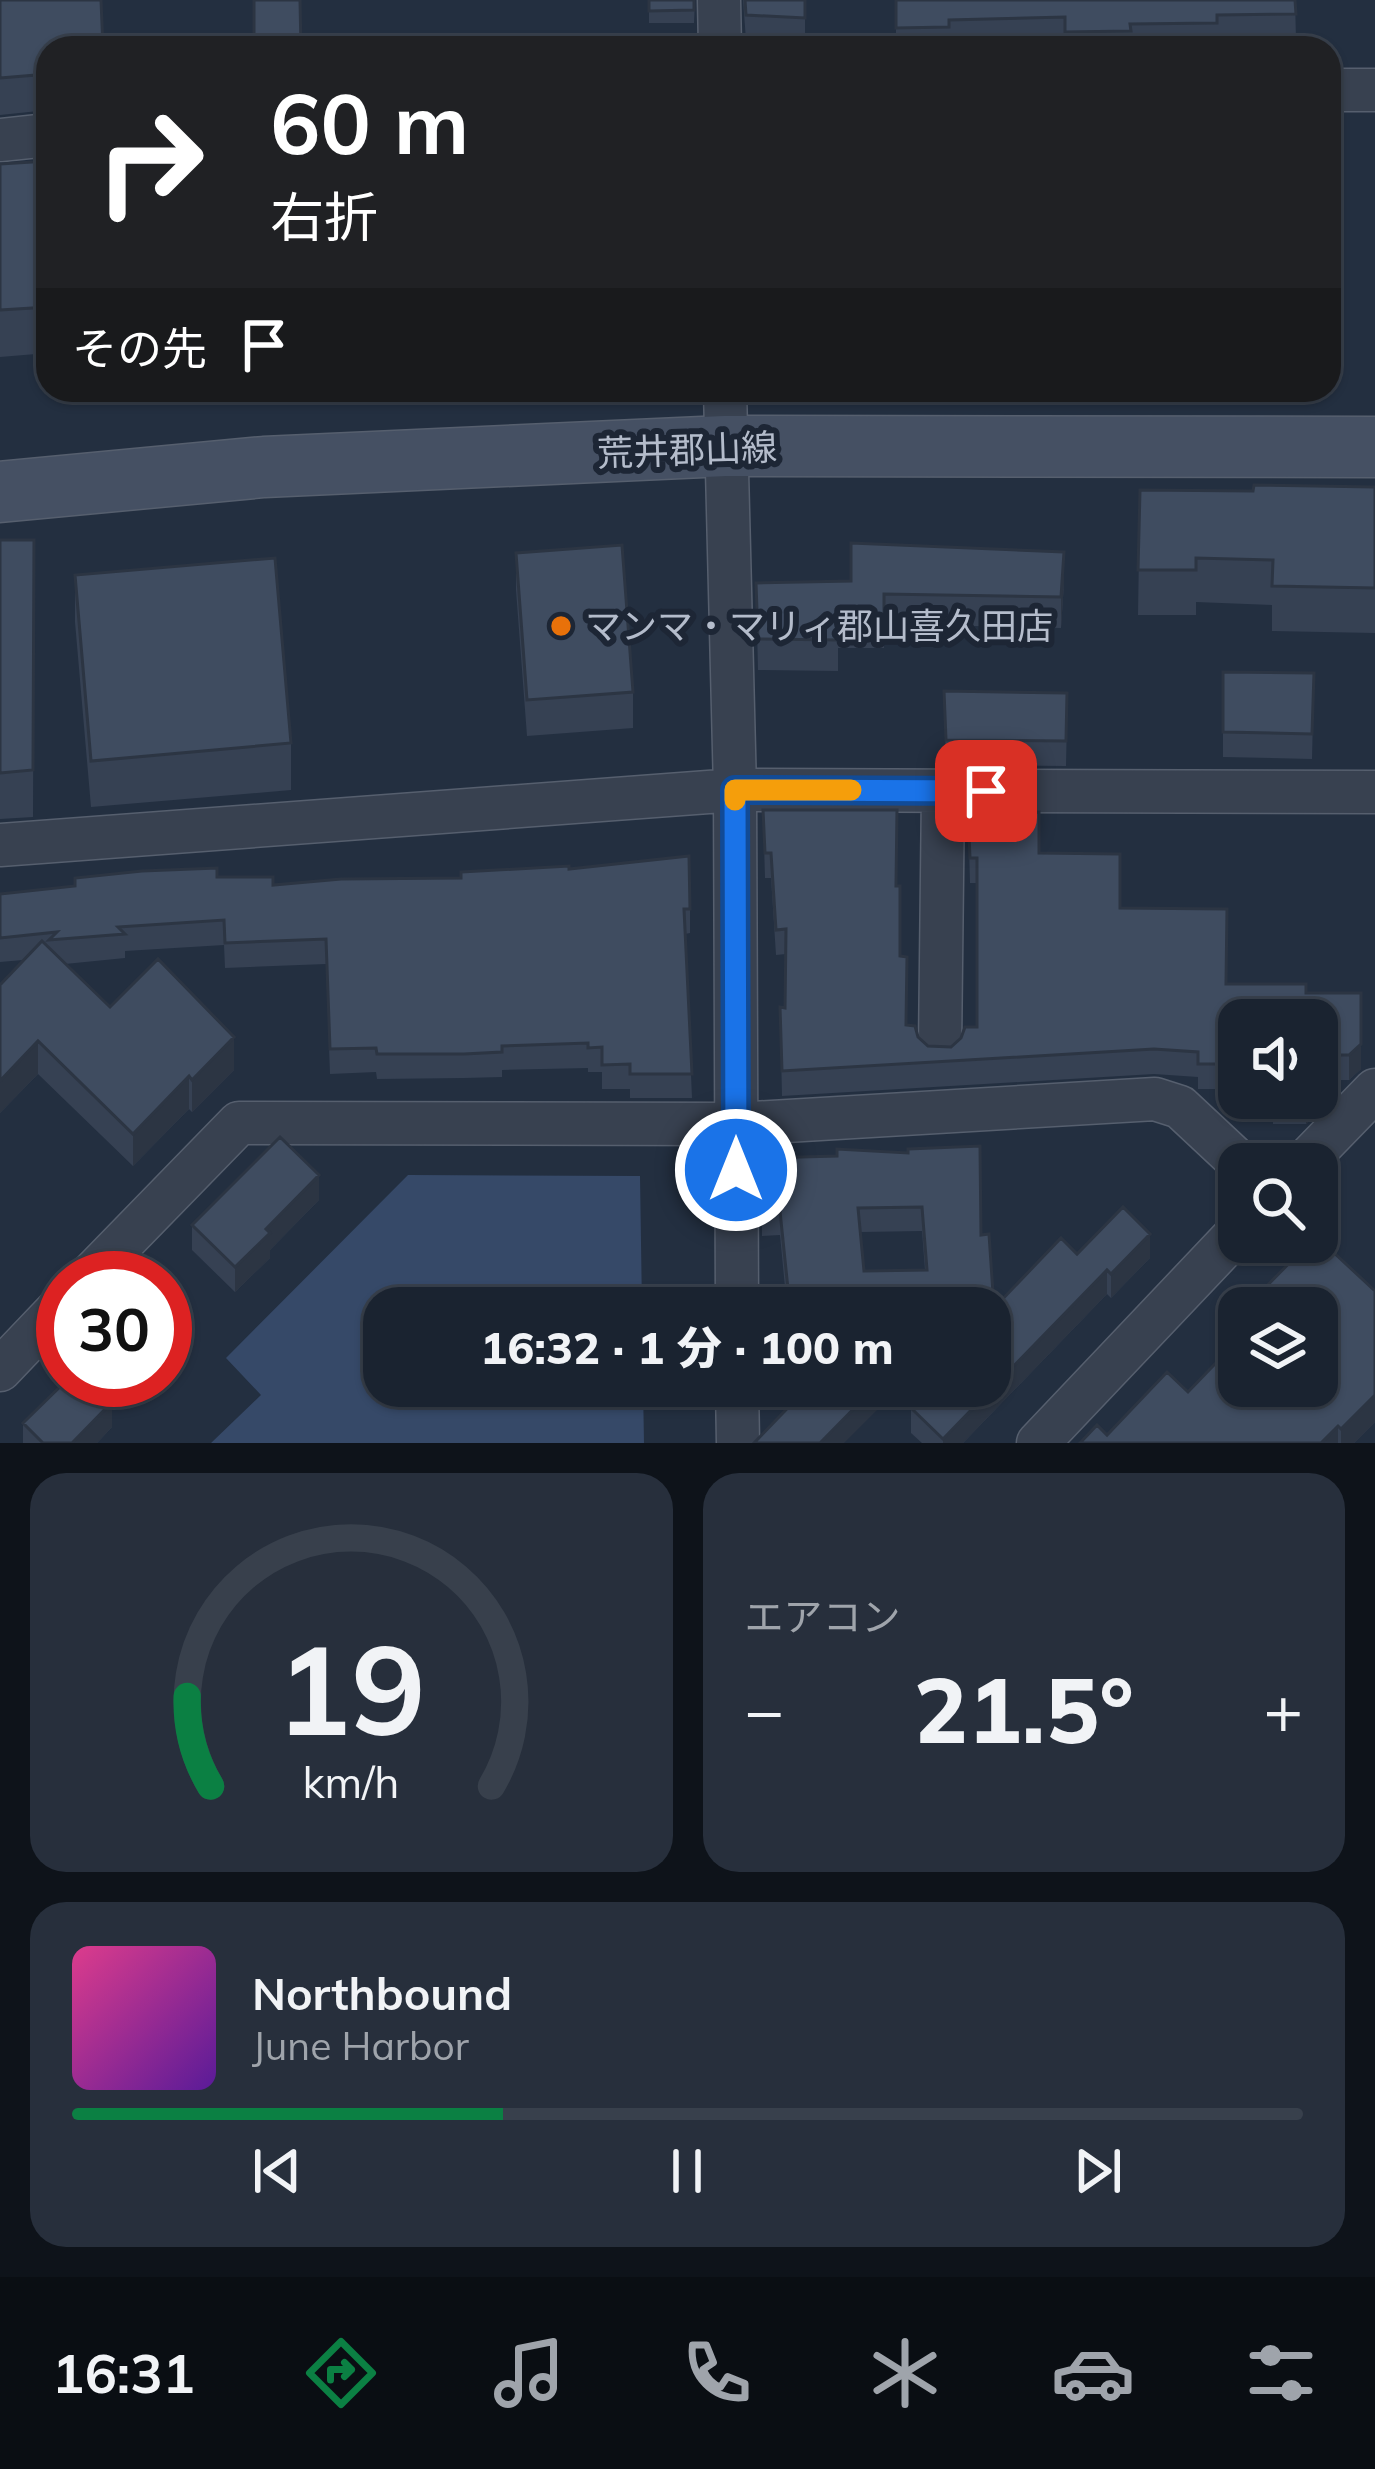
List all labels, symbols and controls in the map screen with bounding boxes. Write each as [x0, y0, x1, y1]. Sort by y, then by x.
text: 60 m [270, 70, 469, 175]
icon: right [72, 84, 228, 240]
text: 右折 [270, 183, 378, 251]
icon: arrive [231, 312, 297, 378]
text: その先 [72, 320, 207, 376]
street label: 荒井郡山線 [596, 424, 778, 475]
place label: マンマ・マリィ郡山喜久田店 [585, 603, 1053, 648]
marker: マンマ・マリィ郡山喜久田店 [548, 613, 574, 639]
pin [935, 740, 1037, 842]
icon: arrive [953, 758, 1019, 824]
map controls [1218, 999, 1338, 1407]
button: sound [1218, 999, 1338, 1119]
position arrow [673, 1107, 799, 1233]
button: search [1218, 1143, 1338, 1263]
speed limit sign: 30 [36, 1251, 192, 1407]
button: layers [1218, 1287, 1338, 1407]
text: 16:32 · 1 分 · 100 m [480, 1319, 894, 1375]
text: エアコン [745, 1592, 901, 1641]
text: 19 [276, 1610, 426, 1766]
text: 21.5° [914, 1653, 1134, 1766]
text: − [745, 1668, 784, 1751]
text: + [1263, 1668, 1303, 1751]
text: km/h [303, 1754, 400, 1808]
text: Northbound [252, 1965, 512, 2021]
text: June Harbor [252, 2021, 469, 2070]
icon: previous [244, 2138, 310, 2204]
icon: pause [654, 2138, 720, 2204]
icon: next [1065, 2138, 1131, 2204]
icon: directions [299, 2331, 383, 2415]
icon: music [487, 2331, 571, 2415]
icon: phone [675, 2331, 759, 2415]
icon: climate [863, 2331, 947, 2415]
icon: car [1051, 2331, 1135, 2415]
icon: filters [1239, 2331, 1323, 2415]
text: 16:31 [52, 2339, 195, 2407]

